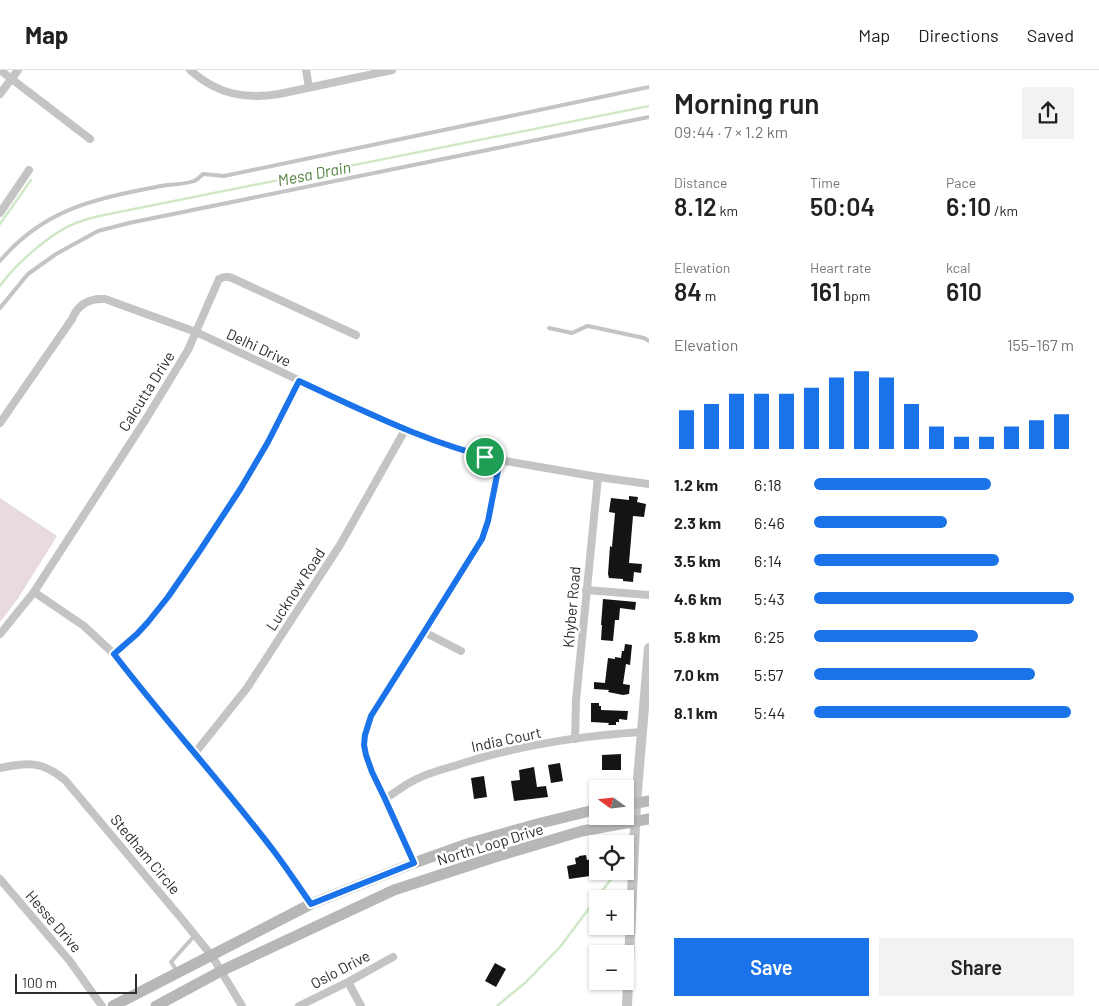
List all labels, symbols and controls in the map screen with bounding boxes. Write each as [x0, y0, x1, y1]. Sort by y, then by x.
text: Map [25, 20, 68, 49]
text: Map [858, 24, 890, 46]
text: Directions [918, 24, 999, 46]
text: Saved [1027, 24, 1074, 46]
text: Morning run [674, 86, 820, 120]
button: share [1022, 87, 1074, 139]
text: 09:44 · 7 × 1.2 km [674, 122, 788, 141]
water label: Mesa Drain [276, 157, 352, 189]
text: Distance [674, 174, 727, 191]
text: Time [810, 174, 840, 191]
text: Pace [946, 174, 976, 191]
text: 8.12 [674, 191, 717, 221]
text: 50:04 [810, 191, 875, 221]
text: 6:10 [946, 191, 991, 221]
text: km [717, 202, 738, 219]
text: /km [991, 202, 1018, 219]
text: Elevation [674, 259, 730, 276]
text: Heart rate [810, 259, 871, 276]
text: kcal [946, 259, 970, 276]
text: 84 [674, 276, 702, 306]
text: 161 [810, 276, 841, 306]
text: 610 [946, 276, 982, 306]
text: m [702, 287, 716, 304]
text: bpm [841, 287, 870, 304]
street label: Delhi Drive [224, 324, 294, 370]
text: Elevation [674, 335, 738, 354]
text: 155–167 m [1007, 335, 1074, 354]
street label: Calcutta Drive [114, 348, 178, 434]
pin [464, 436, 506, 478]
icon: arrive [471, 443, 499, 471]
text: 1.2 km [674, 475, 718, 494]
text: 6:18 [754, 475, 782, 494]
text: 2.3 km [674, 513, 721, 532]
text: 6:46 [754, 513, 785, 532]
street label: Lucknow Road [262, 544, 328, 634]
text: 3.5 km [674, 551, 721, 570]
text: 6:14 [754, 551, 782, 570]
street label: Khyber Road [558, 565, 584, 649]
text: 4.6 km [674, 589, 722, 608]
text: 5:43 [754, 589, 785, 608]
text: 5.8 km [674, 627, 721, 646]
text: 6:25 [754, 627, 784, 646]
text: 7.0 km [674, 665, 719, 684]
text: 5:57 [754, 665, 783, 684]
text: 8.1 km [674, 703, 718, 722]
text: 5:44 [754, 703, 785, 722]
street label: India Court [469, 723, 543, 755]
north arrow [589, 780, 634, 825]
map controls [589, 780, 634, 990]
street label: Stedham Circle [107, 810, 185, 898]
street label: North Loop Drive [435, 819, 545, 869]
button: locate [589, 835, 634, 880]
street label: Hesse Drive [22, 886, 86, 956]
button: + [589, 890, 634, 935]
button: Save [674, 938, 869, 996]
button: Share [879, 938, 1074, 996]
button: − [589, 945, 634, 990]
street label: Oslo Drive [307, 946, 373, 992]
scale bar [15, 971, 138, 994]
text: 100 m [22, 974, 57, 991]

